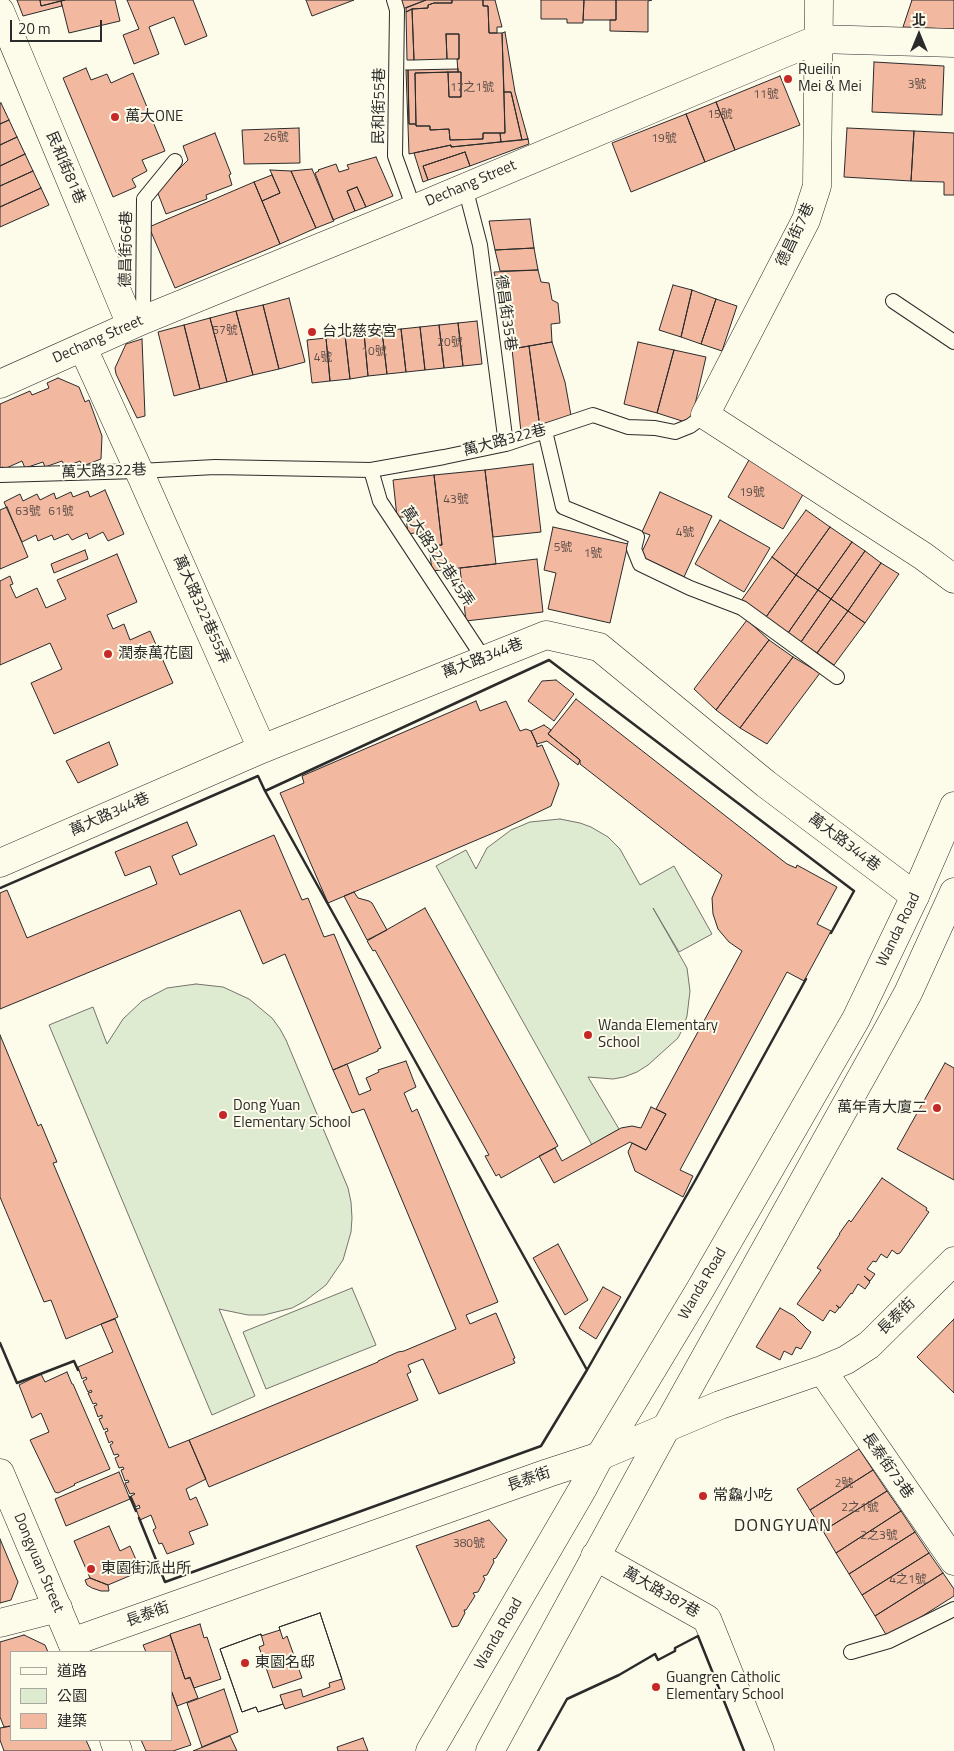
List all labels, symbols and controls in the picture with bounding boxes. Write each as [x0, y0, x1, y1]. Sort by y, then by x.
text: 北 [912, 9, 926, 30]
scale bar [12, 10, 105, 42]
north arrow [894, 10, 944, 60]
text: 20 m [18, 17, 51, 40]
place label: Rueilin Mei & Mei [798, 61, 862, 96]
street label: 民和街55巷 [370, 67, 390, 145]
marker: Rueilin Mei & Mei [782, 73, 794, 85]
house number: 3號 [908, 78, 926, 92]
house number: 17之1號 [450, 81, 494, 95]
house number: 11號 [753, 88, 779, 102]
place label: 萬大ONE [125, 108, 183, 126]
house number: 15號 [707, 108, 733, 122]
marker: 萬大ONE [109, 111, 121, 123]
street label: 民和街81巷 [42, 129, 88, 207]
house number: 26號 [263, 131, 289, 145]
house number: 19號 [651, 132, 677, 146]
street label: Dechang Street [423, 157, 519, 211]
street label: 德昌街7巷 [773, 200, 819, 270]
street label: 德昌街66巷 [117, 210, 137, 288]
street label: 德昌街35巷 [491, 274, 519, 352]
street label: Dechang Street [50, 312, 146, 368]
place label: 台北慈安宮 [322, 323, 397, 341]
house number: 57號 [212, 324, 238, 338]
marker: 台北慈安宮 [306, 326, 318, 338]
house number: 20號 [437, 336, 463, 350]
house number: 10號 [361, 345, 387, 359]
house number: 4號 [314, 351, 332, 365]
street label: 萬大路322巷 [462, 421, 548, 461]
street label: 萬大路322巷 [61, 462, 147, 482]
house number: 19號 [739, 486, 765, 500]
house number: 43號 [443, 493, 469, 507]
street label: 萬大路322巷45弄 [397, 503, 477, 611]
house number: 63號 [15, 505, 41, 519]
house number: 61號 [48, 505, 74, 519]
house number: 4號 [676, 526, 694, 540]
house number: 5號 [554, 541, 572, 555]
house number: 1號 [584, 547, 602, 561]
street label: 萬大路322巷55弄 [169, 553, 233, 667]
street label: 萬大路344巷 [440, 635, 526, 683]
place label: 潤泰萬花園 [118, 645, 193, 663]
marker: 潤泰萬花園 [102, 648, 114, 660]
street label: 萬大路344巷 [67, 789, 153, 841]
street label: 萬大路344巷 [805, 810, 883, 876]
street label: Wanda Road [873, 890, 925, 970]
place label: Wanda Elementary School [598, 1017, 718, 1052]
marker: Wanda Elementary School [582, 1029, 594, 1041]
place label: Dong Yuan Elementary School [233, 1097, 351, 1132]
place label: 萬年青大廈二 [837, 1099, 927, 1117]
marker: 萬年青大廈二 [931, 1102, 943, 1114]
marker: Dong Yuan Elementary School [217, 1109, 229, 1121]
street label: Wanda Road [675, 1245, 731, 1323]
street label: 長泰街 [875, 1295, 919, 1339]
street label: 長泰街73巷 [858, 1429, 916, 1503]
street label: 長泰街 [505, 1464, 553, 1496]
house number: 2號 [835, 1477, 853, 1491]
place label: 常鱻小吃 [713, 1487, 773, 1505]
marker: 常鱻小吃 [697, 1490, 709, 1502]
house number: 2之1號 [841, 1501, 879, 1515]
street label: Dongyuan Street [9, 1511, 67, 1615]
district label: DONGYUAN [733, 1516, 833, 1538]
house number: 2之3號 [860, 1529, 898, 1543]
house number: 380號 [453, 1537, 485, 1551]
place label: 東園街派出所 [101, 1560, 191, 1578]
marker: 東園街派出所 [85, 1563, 97, 1575]
street label: 萬大路387巷 [620, 1564, 702, 1622]
house number: 4之1號 [889, 1573, 927, 1587]
street label: Wanda Road [471, 1595, 527, 1673]
street label: 長泰街 [124, 1599, 172, 1631]
legend [10, 1651, 172, 1741]
place label: 東園名邸 [255, 1654, 315, 1672]
marker: 東園名邸 [239, 1657, 251, 1669]
text: 道路 [57, 1659, 87, 1682]
place label: Guangren Catholic Elementary School [666, 1669, 784, 1704]
marker: Guangren Catholic Elementary School [650, 1681, 662, 1693]
text: 公園 [57, 1684, 87, 1707]
text: 建築 [57, 1709, 87, 1732]

